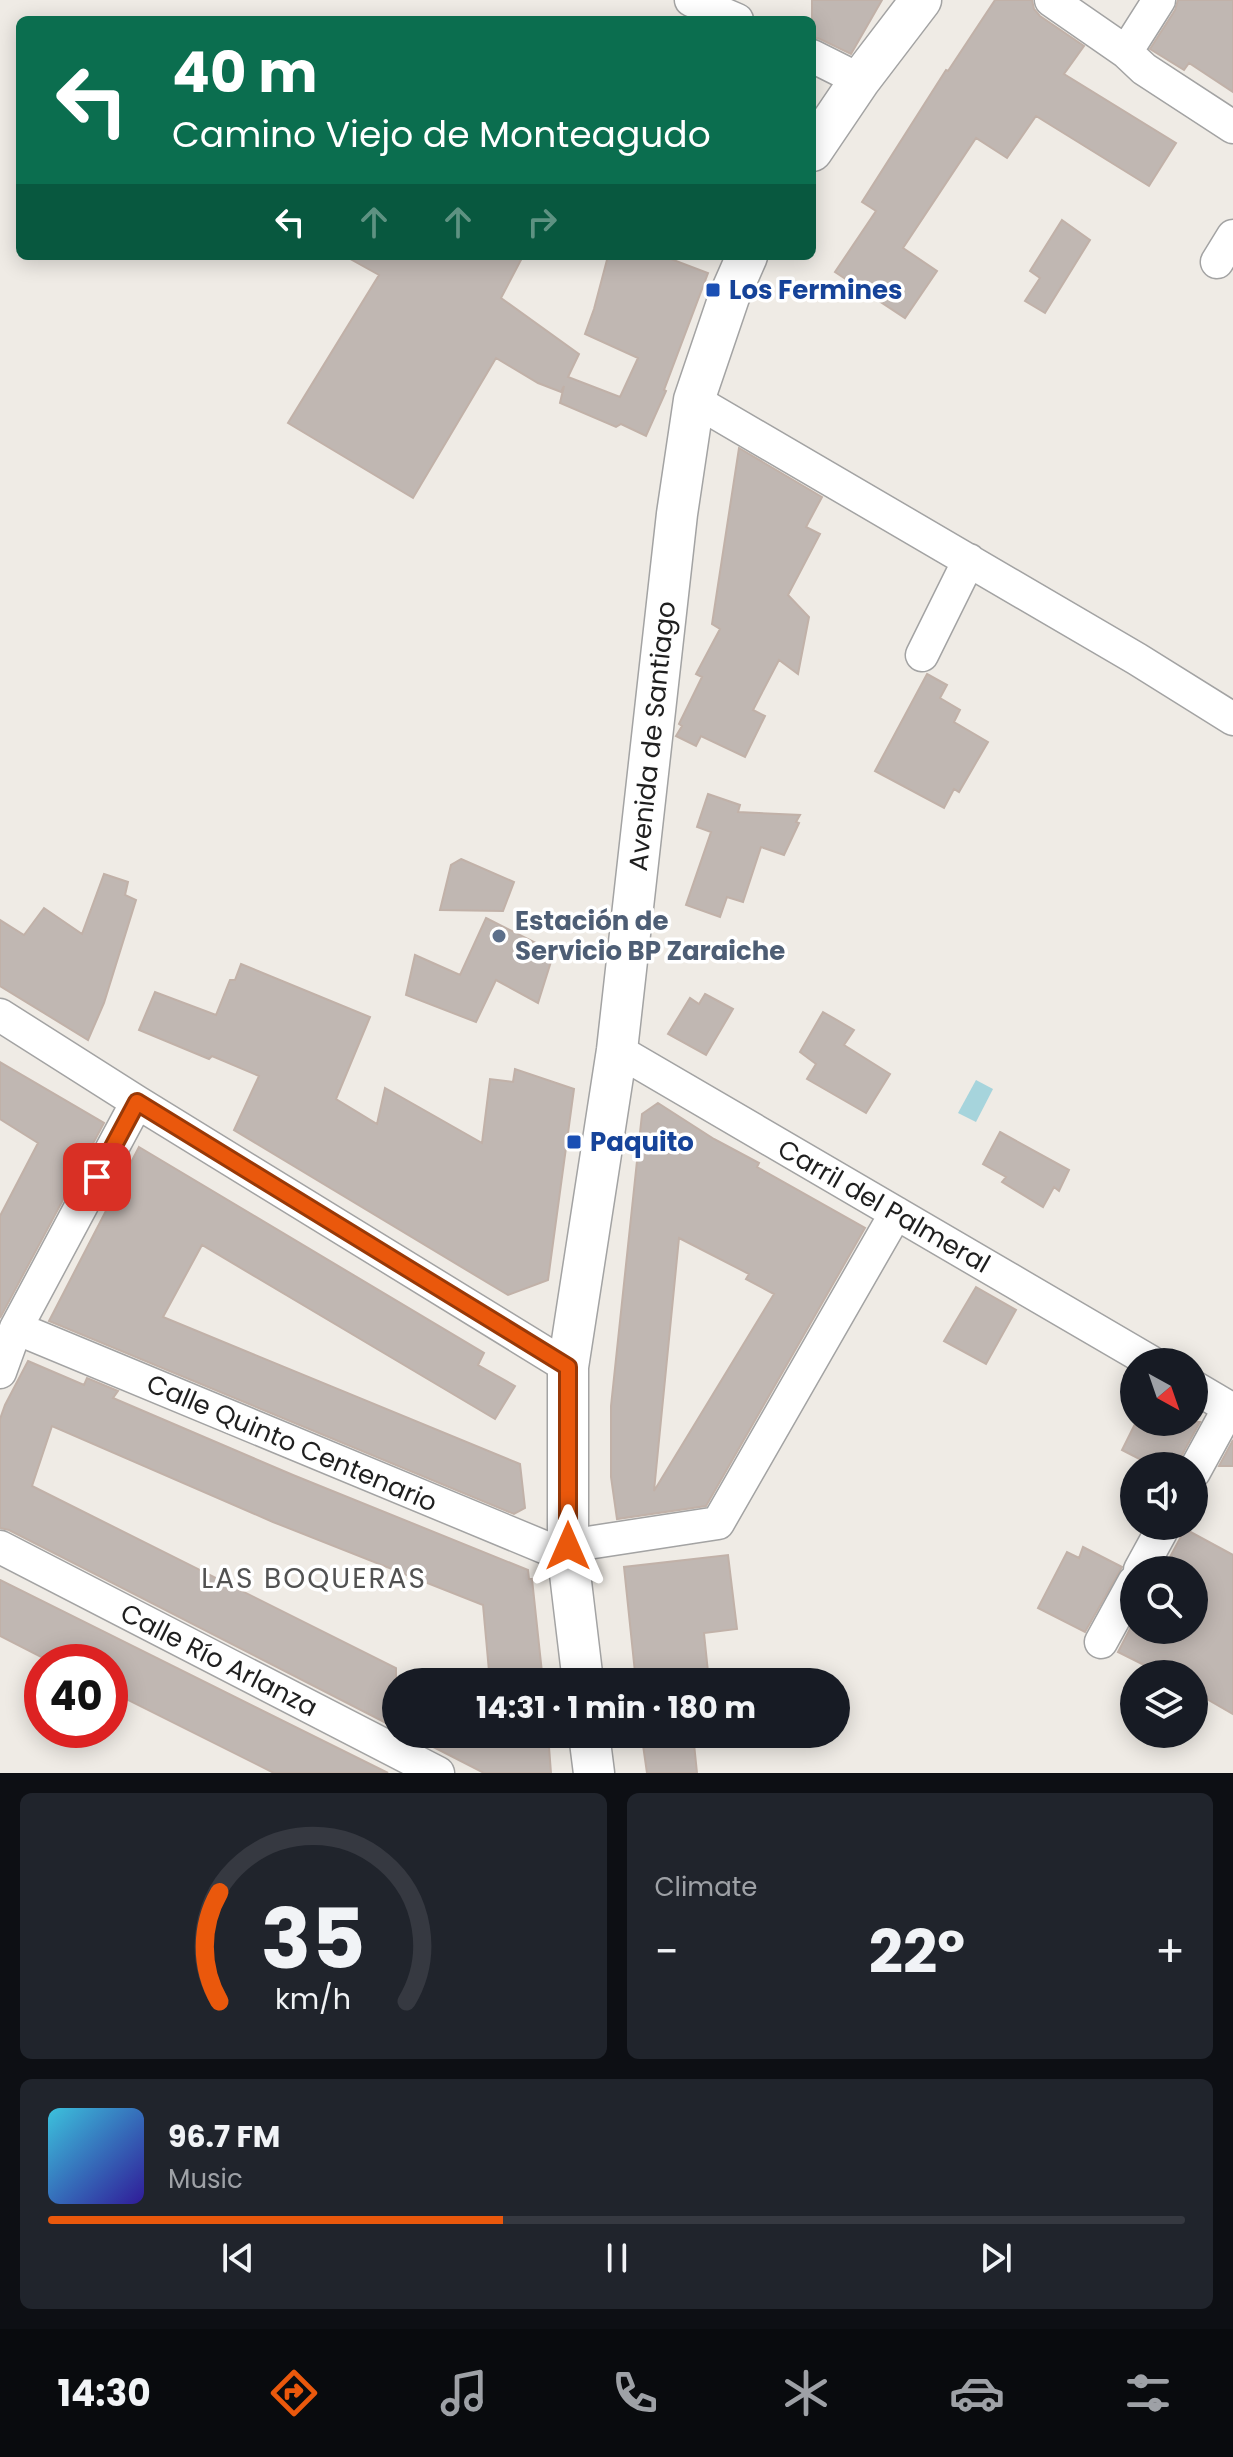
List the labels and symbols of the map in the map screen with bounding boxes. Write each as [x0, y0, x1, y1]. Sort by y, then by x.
place label: Los Fermines [729, 272, 903, 308]
marker: Los Fermines [704, 281, 722, 299]
street label: Avenida de Santiago [620, 599, 684, 873]
place label: Estación de Servicio BP Zaraiche [515, 903, 785, 969]
marker: Estación de Servicio BP Zaraiche [490, 927, 508, 945]
place label: Paquito [590, 1124, 694, 1160]
street label: Carril del Palmeral [771, 1131, 997, 1281]
marker: Paquito [565, 1133, 583, 1151]
pin [63, 1143, 131, 1211]
north arrow [1120, 1348, 1208, 1436]
street label: Calle Quinto Centenario [141, 1365, 443, 1521]
position arrow [526, 1504, 610, 1588]
district label: LAS BOQUERAS [201, 1559, 427, 1598]
street label: Calle Río Arlanza [114, 1595, 324, 1725]
speed limit sign: 40 [24, 1644, 128, 1748]

